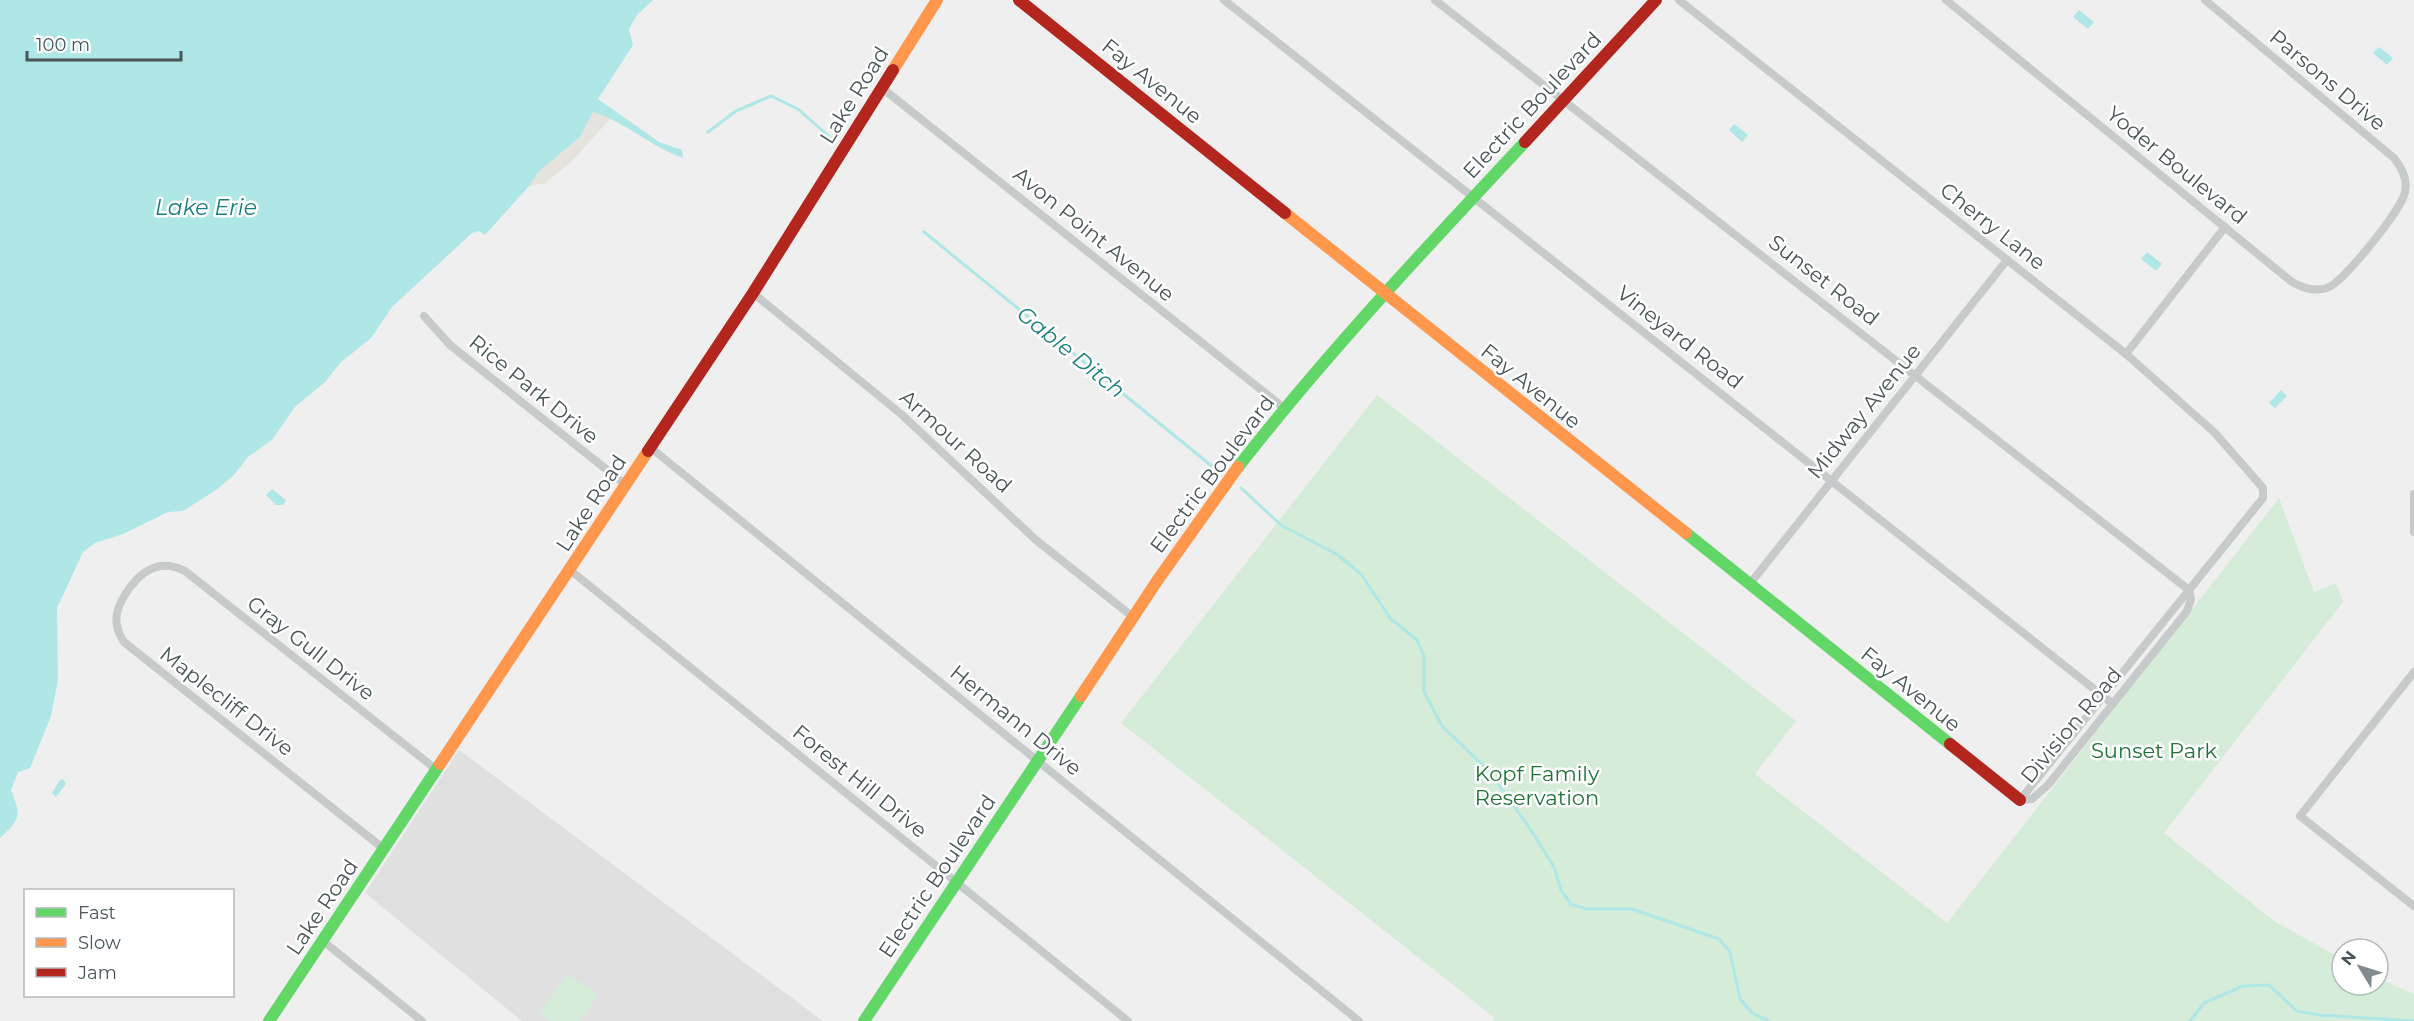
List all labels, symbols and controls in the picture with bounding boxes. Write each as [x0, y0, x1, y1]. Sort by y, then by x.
scale bar [27, 24, 182, 62]
street label: Parsons Drive [2265, 24, 2391, 136]
street label: Electric Boulevard [1458, 27, 1606, 183]
street label: Fay Avenue [1097, 33, 1207, 129]
text: 100 m [36, 34, 90, 56]
street label: Lake Road [814, 42, 894, 148]
street label: Yoder Boulevard [2102, 101, 2252, 229]
street label: Avon Point Avenue [1009, 161, 1179, 307]
street label: Cherry Lane [1935, 177, 2051, 275]
water label: Lake Erie [155, 194, 257, 221]
street label: Sunset Road [1764, 229, 1884, 331]
street label: Vineyard Road [1612, 280, 1748, 394]
water label: Gable Ditch [1011, 300, 1131, 404]
street label: Rice Park Drive [464, 329, 604, 449]
street label: Fay Avenue [1476, 338, 1586, 434]
street label: Midway Avenue [1802, 339, 1926, 483]
street label: Armour Road [895, 384, 1017, 498]
street label: Electric Boulevard [1145, 390, 1279, 558]
street label: Lake Road [551, 450, 631, 556]
street label: Gray Gull Drive [242, 590, 380, 706]
street label: Maplecliff Drive [155, 641, 299, 761]
street label: Fay Avenue [1856, 641, 1966, 737]
street label: Hermann Drive [945, 659, 1087, 781]
street label: Division Road [2015, 662, 2127, 788]
street label: Forest Hill Drive [788, 719, 932, 843]
park label: Sunset Park [2091, 738, 2218, 763]
park label: Kopf Family Reservation [1475, 761, 1600, 810]
street label: Electric Boulevard [873, 790, 1001, 962]
street label: Lake Road [281, 854, 363, 960]
legend [24, 889, 234, 997]
text: Fast [78, 902, 116, 924]
text: Slow [78, 932, 121, 954]
north arrow [2330, 937, 2390, 997]
text: N [2337, 947, 2360, 969]
text: Jam [77, 962, 117, 984]

